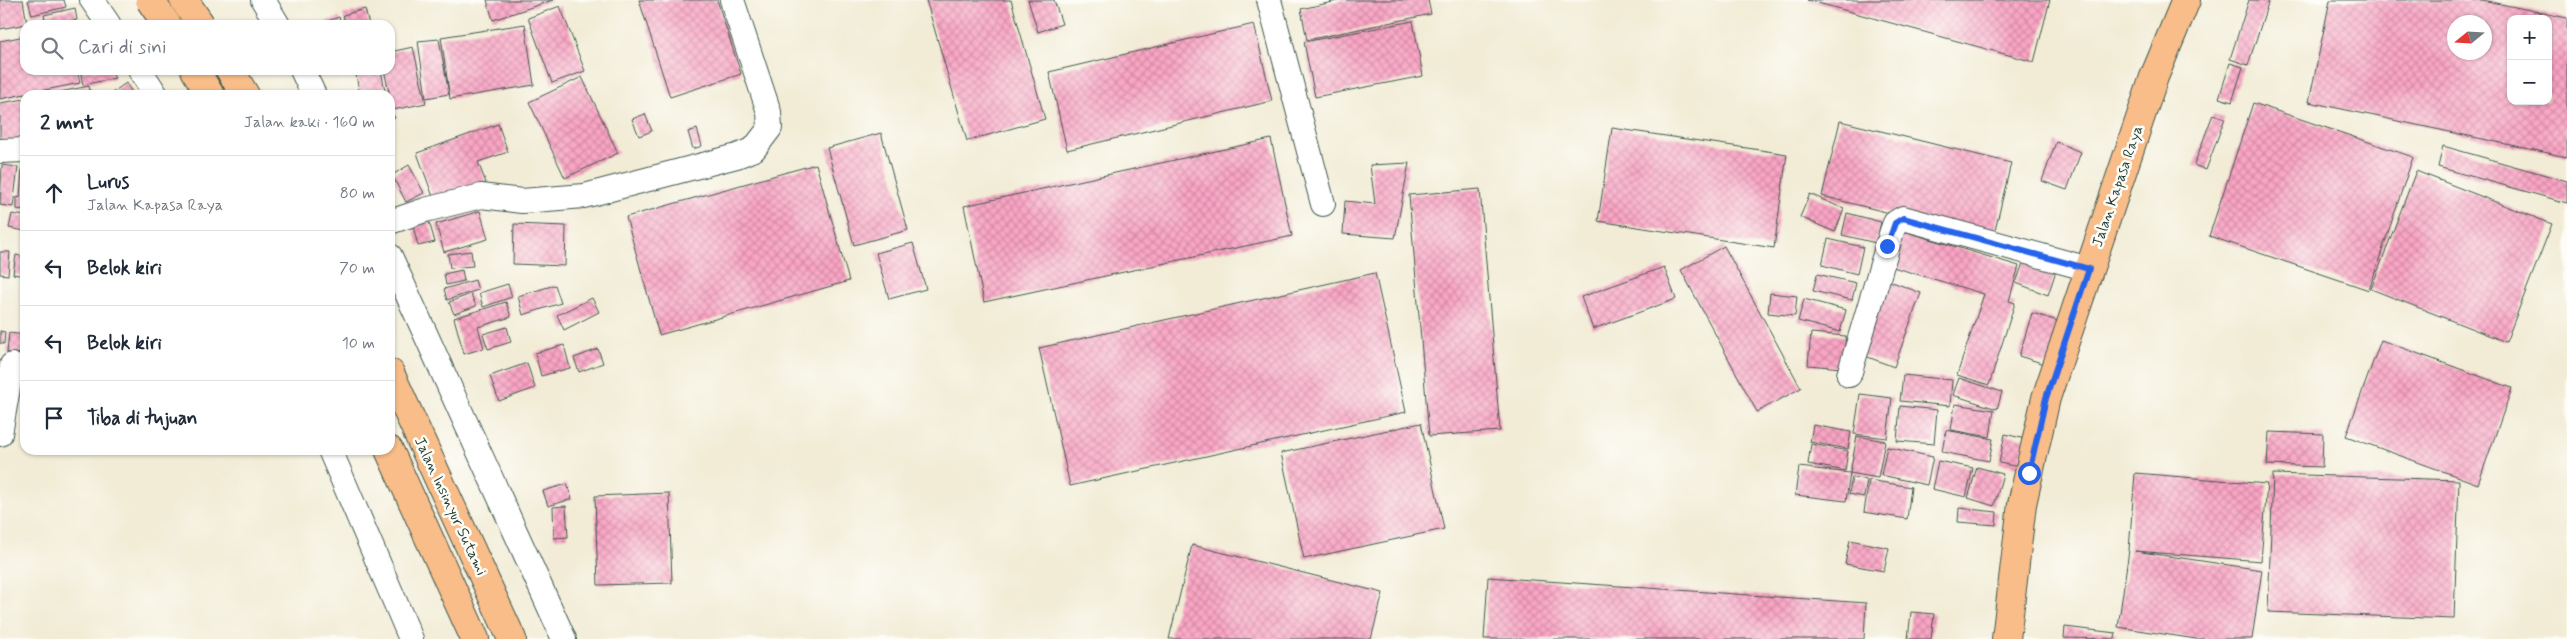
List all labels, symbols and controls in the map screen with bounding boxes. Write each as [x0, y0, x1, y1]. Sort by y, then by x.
north arrow [2447, 15, 2492, 60]
map controls [2507, 15, 2552, 105]
button: + [2507, 15, 2552, 60]
search box [20, 20, 395, 75]
icon: search [38, 34, 66, 62]
text: Cari di sini [78, 35, 166, 60]
button: − [2507, 60, 2552, 105]
text: 2 mnt [40, 109, 94, 137]
text: Jalan kaki · 160 m [244, 112, 375, 133]
street label: Jalan Kapasa Raya [2088, 123, 2148, 250]
text: Lurus [87, 170, 129, 195]
icon: ahead [40, 179, 68, 207]
text: 80 m [340, 183, 375, 204]
text: Jalan Kapasa Raya [87, 195, 223, 216]
route end [1876, 235, 1899, 258]
icon: left [40, 254, 68, 282]
text: Belok kiri [87, 256, 162, 281]
text: 70 m [339, 258, 375, 279]
icon: left [40, 329, 68, 357]
text: Belok kiri [87, 331, 162, 356]
text: 10 m [342, 333, 375, 354]
icon: arrive [40, 404, 68, 432]
text: Tiba di tujuan [87, 406, 198, 431]
street label: Jalan Insinyur Sutami [409, 434, 491, 579]
route start [2018, 462, 2041, 485]

